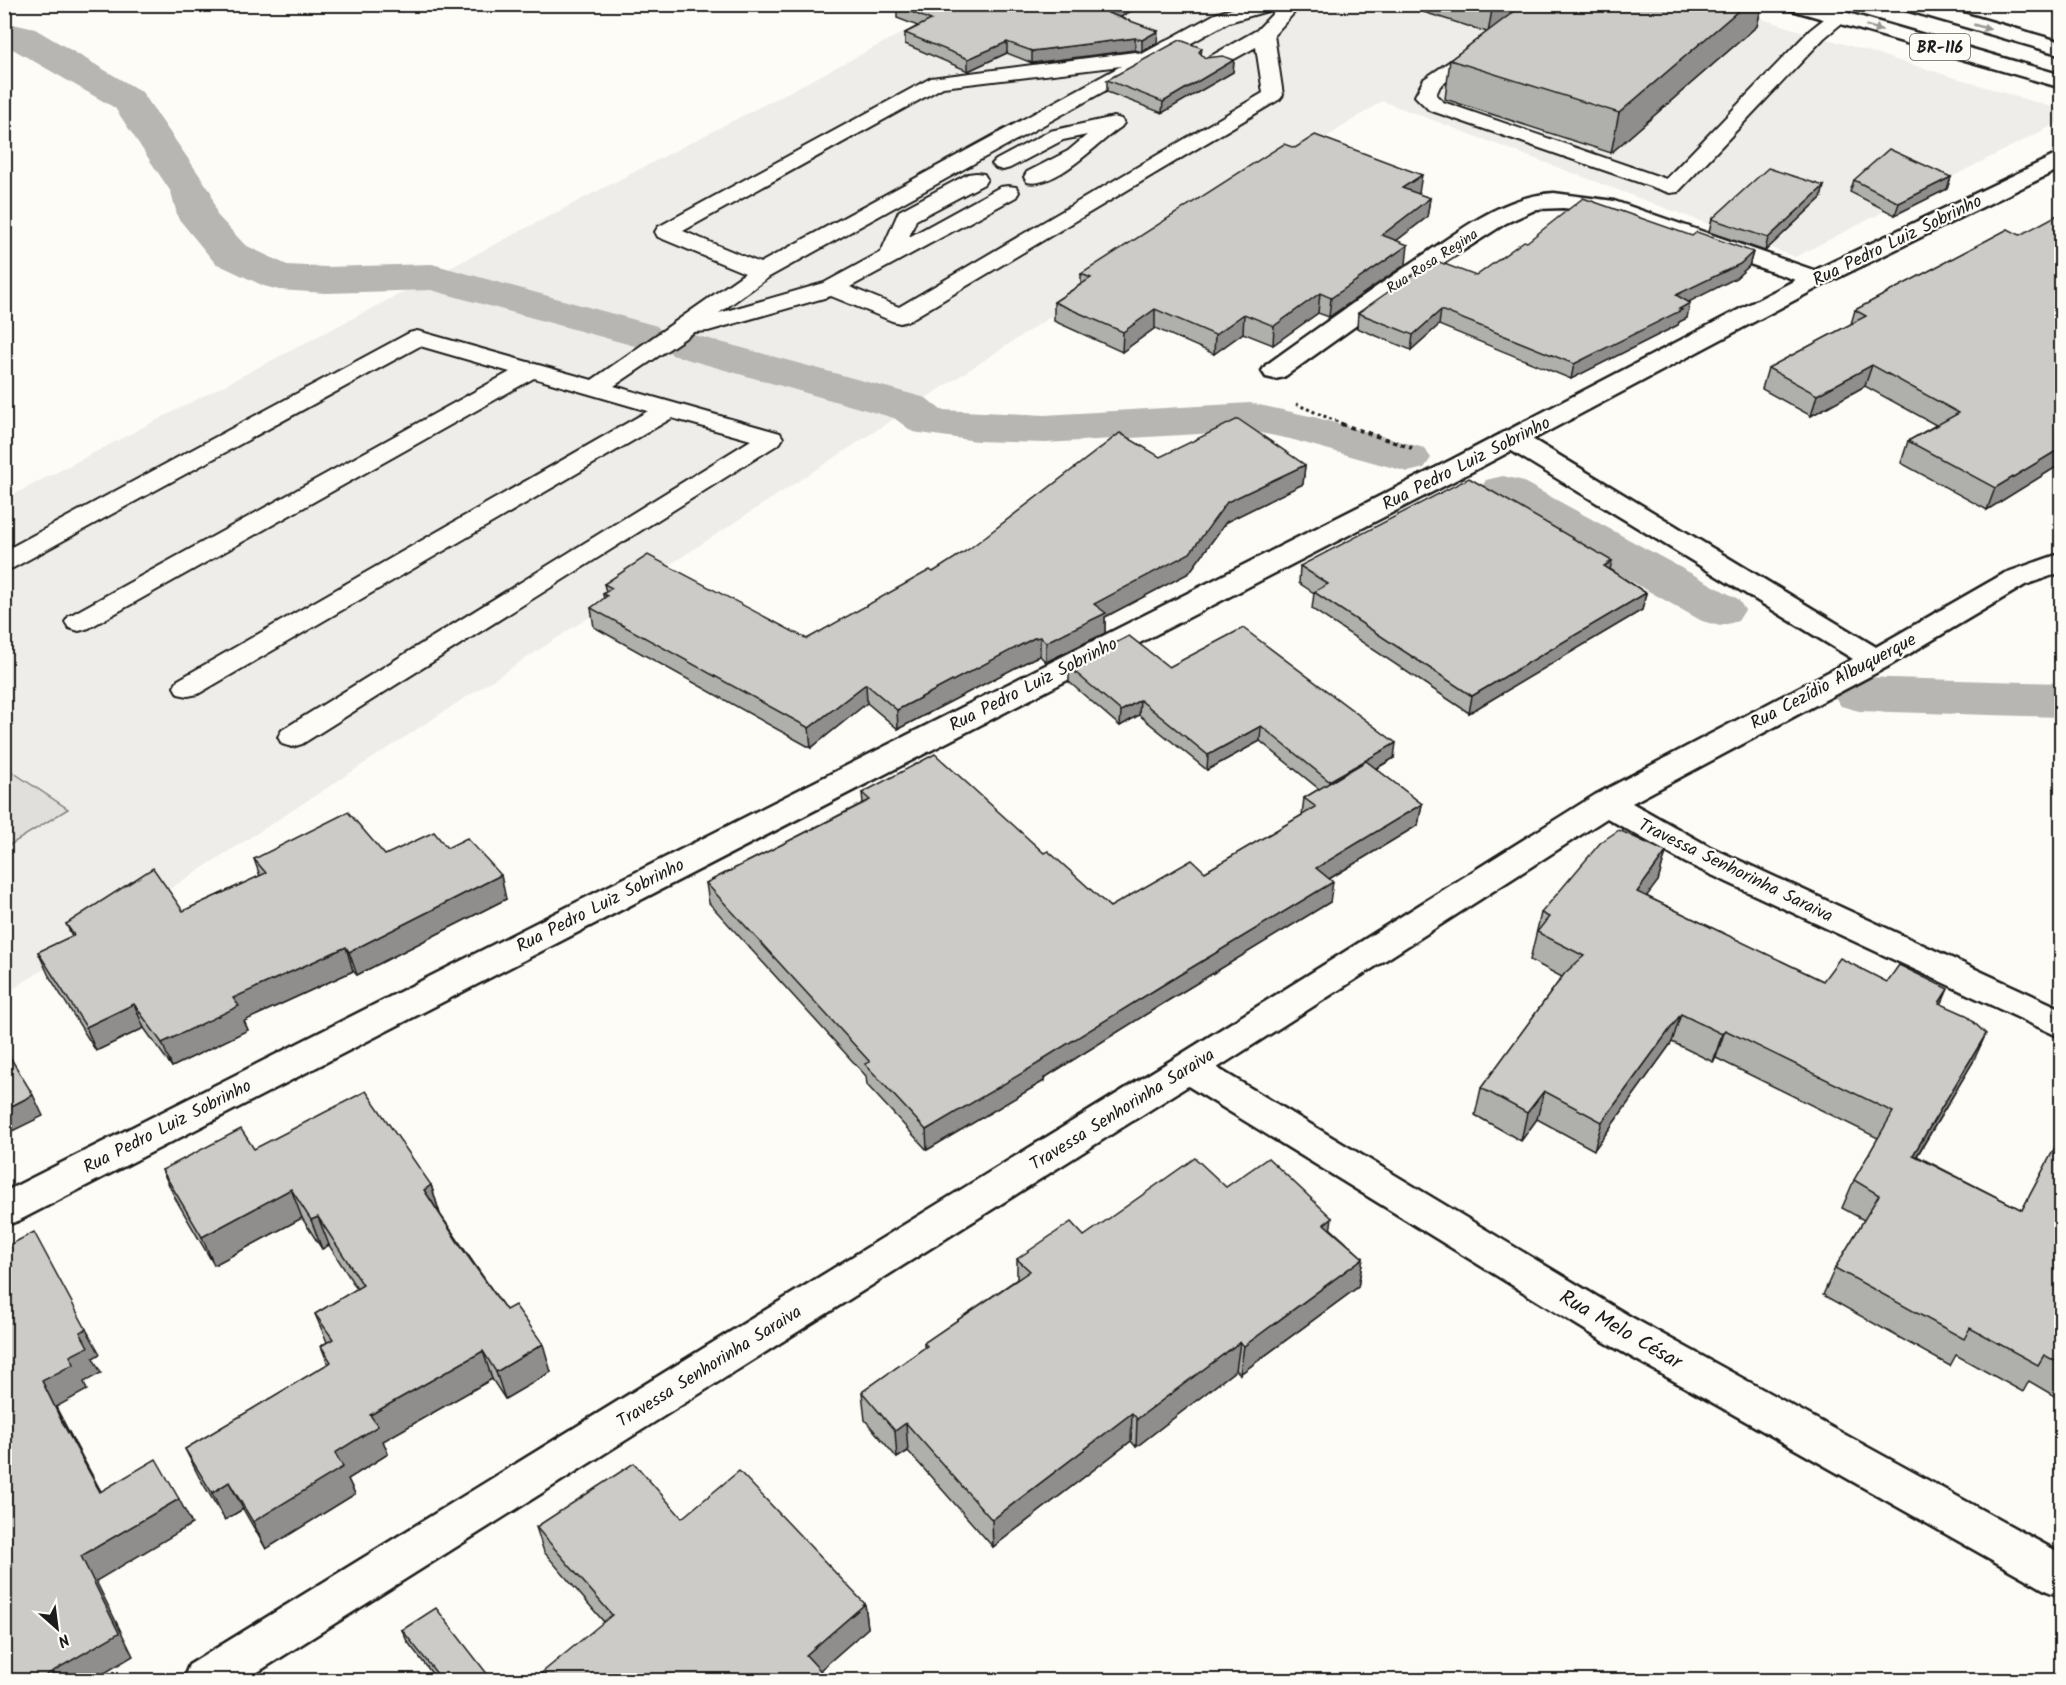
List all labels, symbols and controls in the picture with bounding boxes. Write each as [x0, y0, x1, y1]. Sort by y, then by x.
one-way arrow [1973, 23, 1991, 32]
one-way arrow [1865, 24, 1883, 33]
road number: BR-116 [1910, 34, 1970, 60]
street label: Rua Pedro Luiz Sobrinho [1808, 188, 1987, 295]
street label: Rua Rosa Regina [1382, 223, 1483, 301]
street label: Rua Pedro Luiz Sobrinho [1377, 409, 1556, 519]
street label: Rua Cezídio Albuquerque [1745, 626, 1922, 738]
street label: Rua Pedro Luiz Sobrinho [944, 630, 1123, 740]
street label: Travessa Senhorinha Saraiva [1633, 811, 1838, 931]
street label: Rua Pedro Luiz Sobrinho [511, 851, 690, 961]
street label: Travessa Senhorinha Saraiva [1025, 1041, 1221, 1179]
street label: Rua Pedro Luiz Sobrinho [78, 1072, 257, 1182]
street label: Rua Melo César [1553, 1282, 1689, 1379]
street label: Travessa Senhorinha Saraiva [612, 1298, 808, 1436]
north arrow [27, 1598, 87, 1658]
text: N [53, 1627, 74, 1653]

